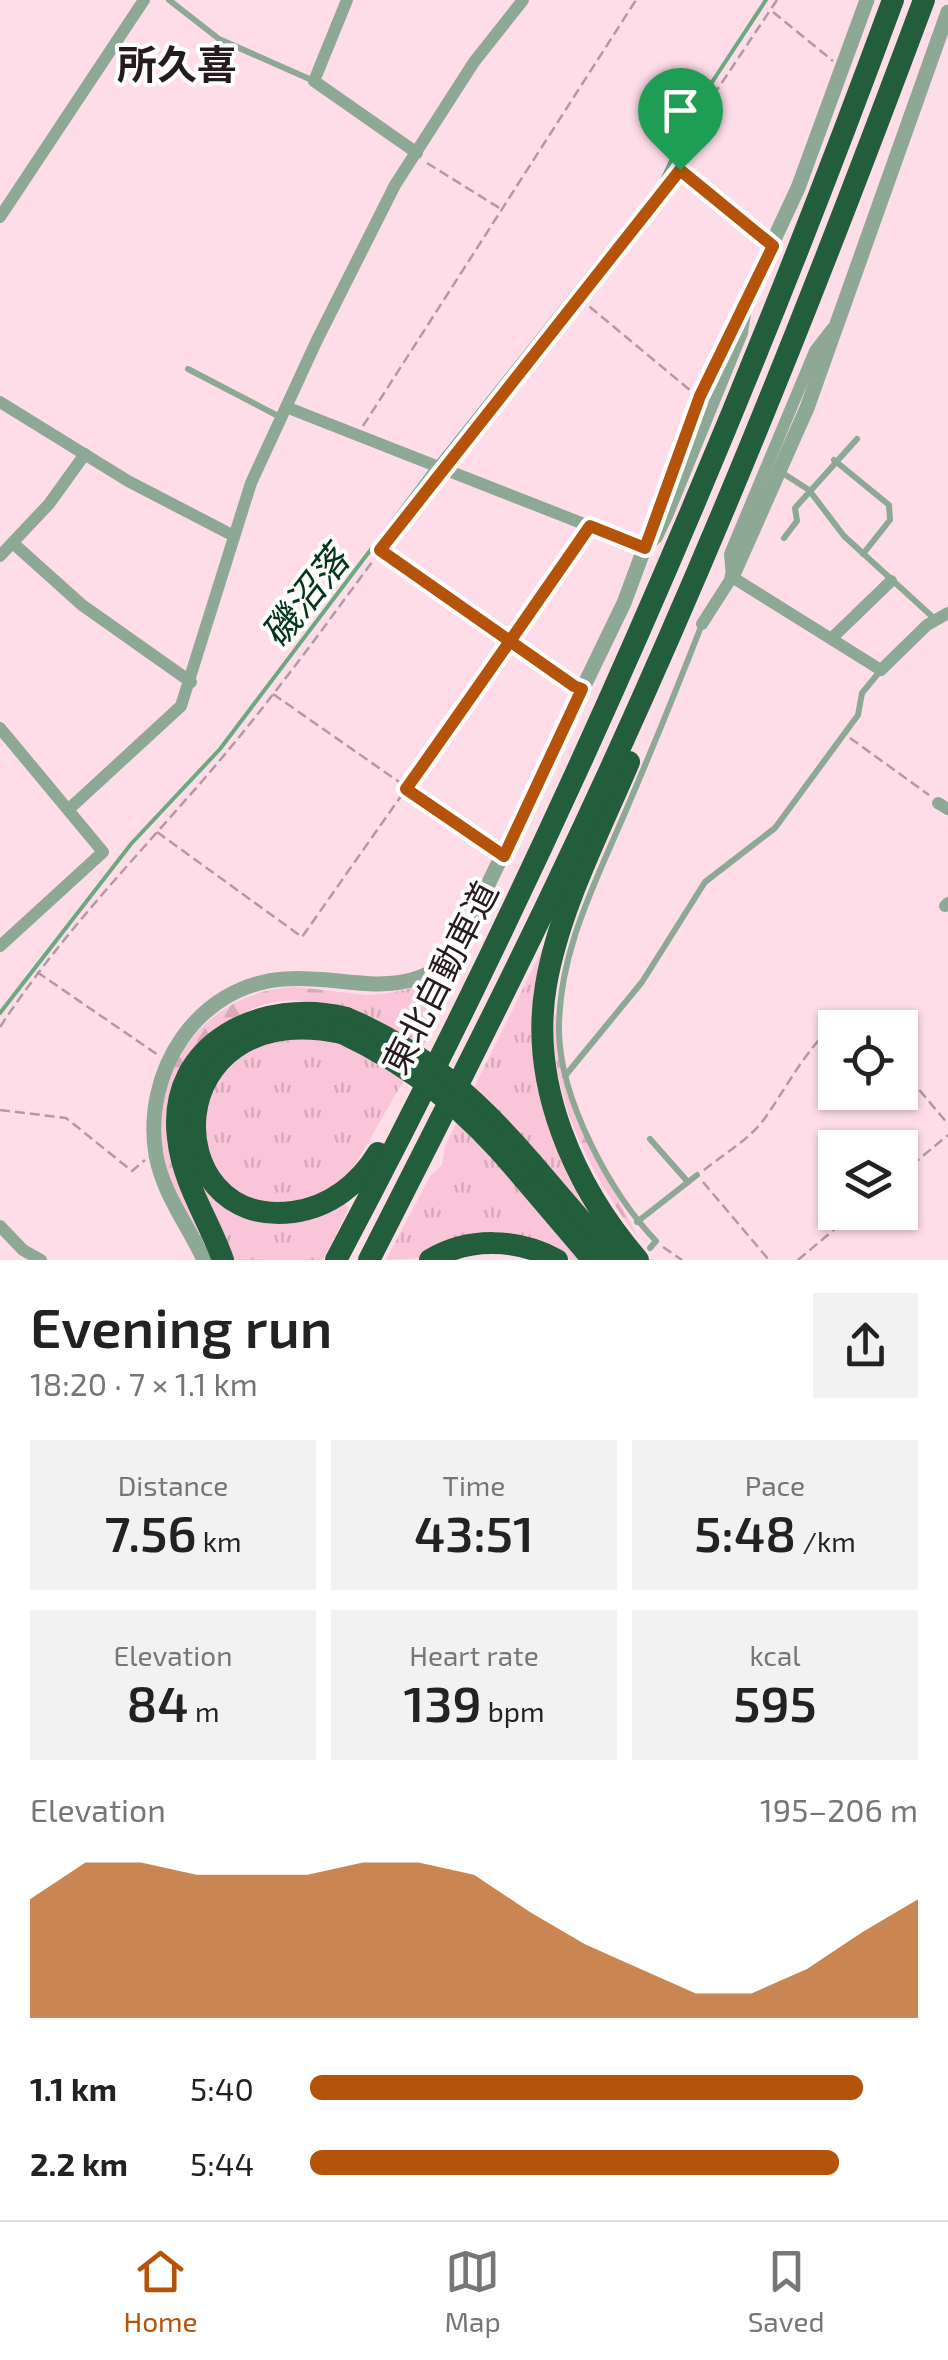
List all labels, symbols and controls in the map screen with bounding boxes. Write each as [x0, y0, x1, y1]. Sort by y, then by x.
district label: 所久喜 [117, 39, 237, 87]
pin [638, 68, 723, 171]
icon: arrive [653, 83, 708, 138]
water label: 磯沼落 [251, 532, 361, 655]
street label: 東北自動車道 [373, 874, 505, 1080]
map controls [818, 1010, 918, 1230]
button: locate [818, 1010, 918, 1110]
button: layers [818, 1130, 918, 1230]
text: Evening run [30, 1293, 332, 1359]
button: share [813, 1293, 918, 1398]
text: 18:20 · 7 × 1.1 km [30, 1364, 258, 1402]
text: Distance [118, 1468, 228, 1502]
text: Time [443, 1468, 505, 1502]
text: Pace [745, 1468, 805, 1502]
text: 7.56 [104, 1502, 197, 1562]
text: 43:51 [414, 1502, 534, 1562]
text: 5:48 [694, 1502, 796, 1562]
text: km [197, 1524, 242, 1558]
text: /km [796, 1524, 856, 1558]
text: Elevation [114, 1638, 232, 1672]
text: Heart rate [409, 1638, 539, 1672]
text: kcal [749, 1638, 801, 1672]
text: 84 [127, 1672, 189, 1732]
text: 139 [403, 1672, 482, 1732]
text: 595 [733, 1672, 817, 1732]
text: m [189, 1694, 219, 1728]
text: bpm [482, 1694, 545, 1728]
text: Elevation [30, 1790, 166, 1828]
text: 195–206 m [760, 1790, 918, 1828]
text: 1.1 km [30, 2069, 117, 2107]
text: 5:40 [190, 2069, 254, 2107]
text: 2.2 km [30, 2144, 128, 2182]
text: 5:44 [190, 2144, 254, 2182]
tab: Home [123, 2244, 198, 2338]
tab: Map [445, 2244, 501, 2338]
tab: Saved [748, 2244, 825, 2338]

